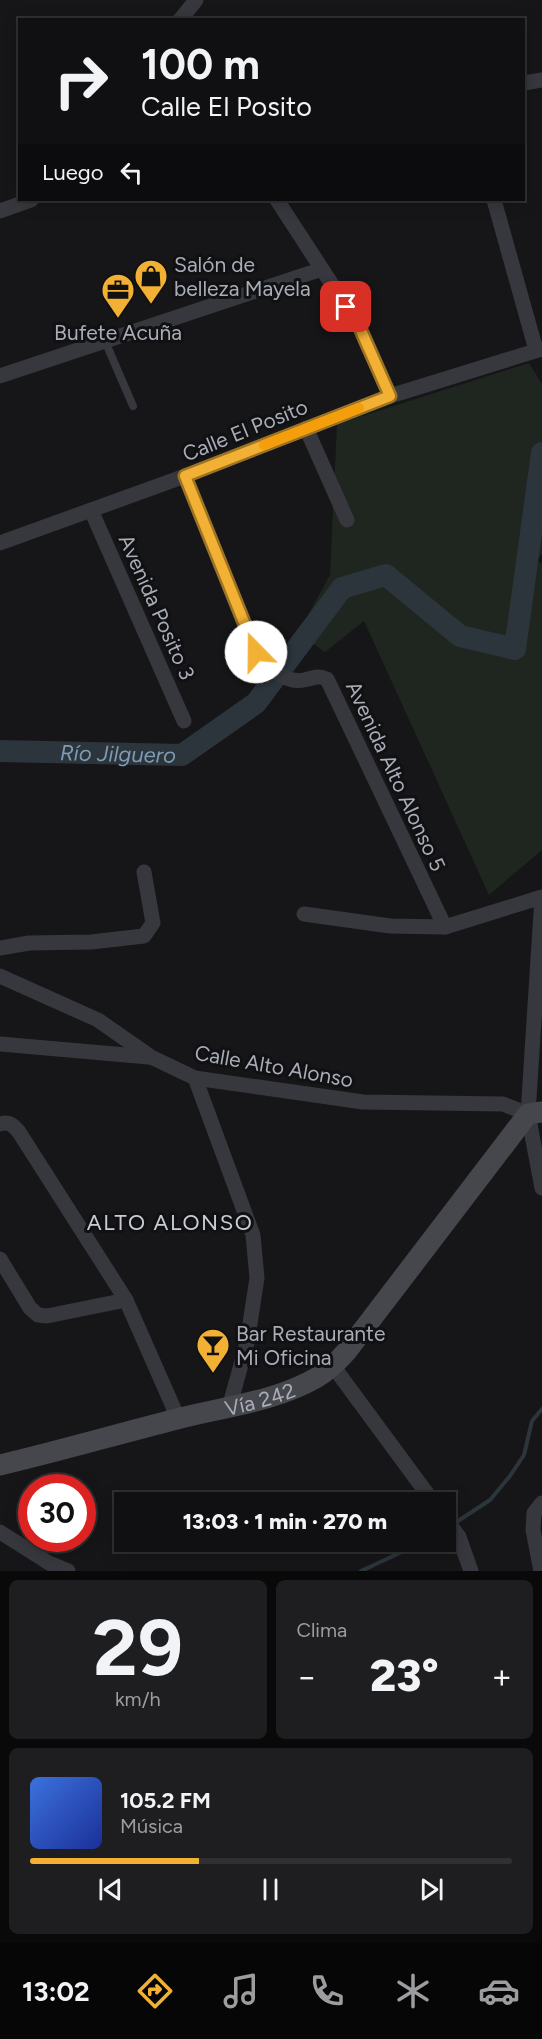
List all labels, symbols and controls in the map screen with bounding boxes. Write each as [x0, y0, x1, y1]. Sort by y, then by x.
text: 100 m [141, 39, 260, 90]
icon: right [42, 42, 120, 120]
text: Calle El Posito [141, 90, 312, 123]
icon: left [115, 156, 148, 189]
text: Luego [42, 159, 103, 186]
place label: Salón de belleza Mayela [174, 252, 311, 301]
shop icon: Salón de belleza Mayela [133, 258, 169, 305]
office icon: Bufete Acuña [100, 272, 136, 319]
pin [320, 281, 371, 332]
icon: arrive [329, 290, 362, 323]
place label: Bufete Acuña [54, 320, 182, 345]
street label: Calle El Posito [179, 394, 311, 466]
street label: Avenida Posito 3 [114, 530, 200, 684]
position arrow [224, 620, 288, 684]
street label: Avenida Alto Alonso 5 [341, 677, 451, 875]
water label: Río Jilguero [60, 739, 176, 768]
street label: Calle Alto Alonso [193, 1040, 355, 1092]
district label: ALTO ALONSO [87, 1209, 253, 1236]
place label: Bar Restaurante Mi Oficina [236, 1321, 385, 1370]
bar icon: Bar Restaurante Mi Oficina [195, 1327, 231, 1374]
street label: Vía 242 [222, 1377, 299, 1420]
speed limit sign: 30 [18, 1474, 96, 1552]
text: 13:03 · 1 min · 270 m [183, 1508, 387, 1535]
text: 29 [93, 1601, 183, 1695]
text: Clima [297, 1618, 347, 1642]
text: 23° [370, 1648, 439, 1702]
text: − [297, 1657, 317, 1696]
text: + [491, 1657, 512, 1696]
text: km/h [115, 1687, 161, 1711]
text: 105.2 FM [120, 1787, 211, 1814]
text: Música [120, 1814, 183, 1838]
icon: previous [94, 1873, 127, 1906]
icon: pause [254, 1873, 287, 1906]
icon: next [415, 1873, 448, 1906]
icon: directions [134, 1970, 176, 2012]
icon: music [220, 1970, 262, 2012]
icon: phone [306, 1970, 348, 2012]
icon: climate [392, 1970, 434, 2012]
icon: car [478, 1970, 520, 2012]
text: 13:02 [22, 1975, 90, 2008]

